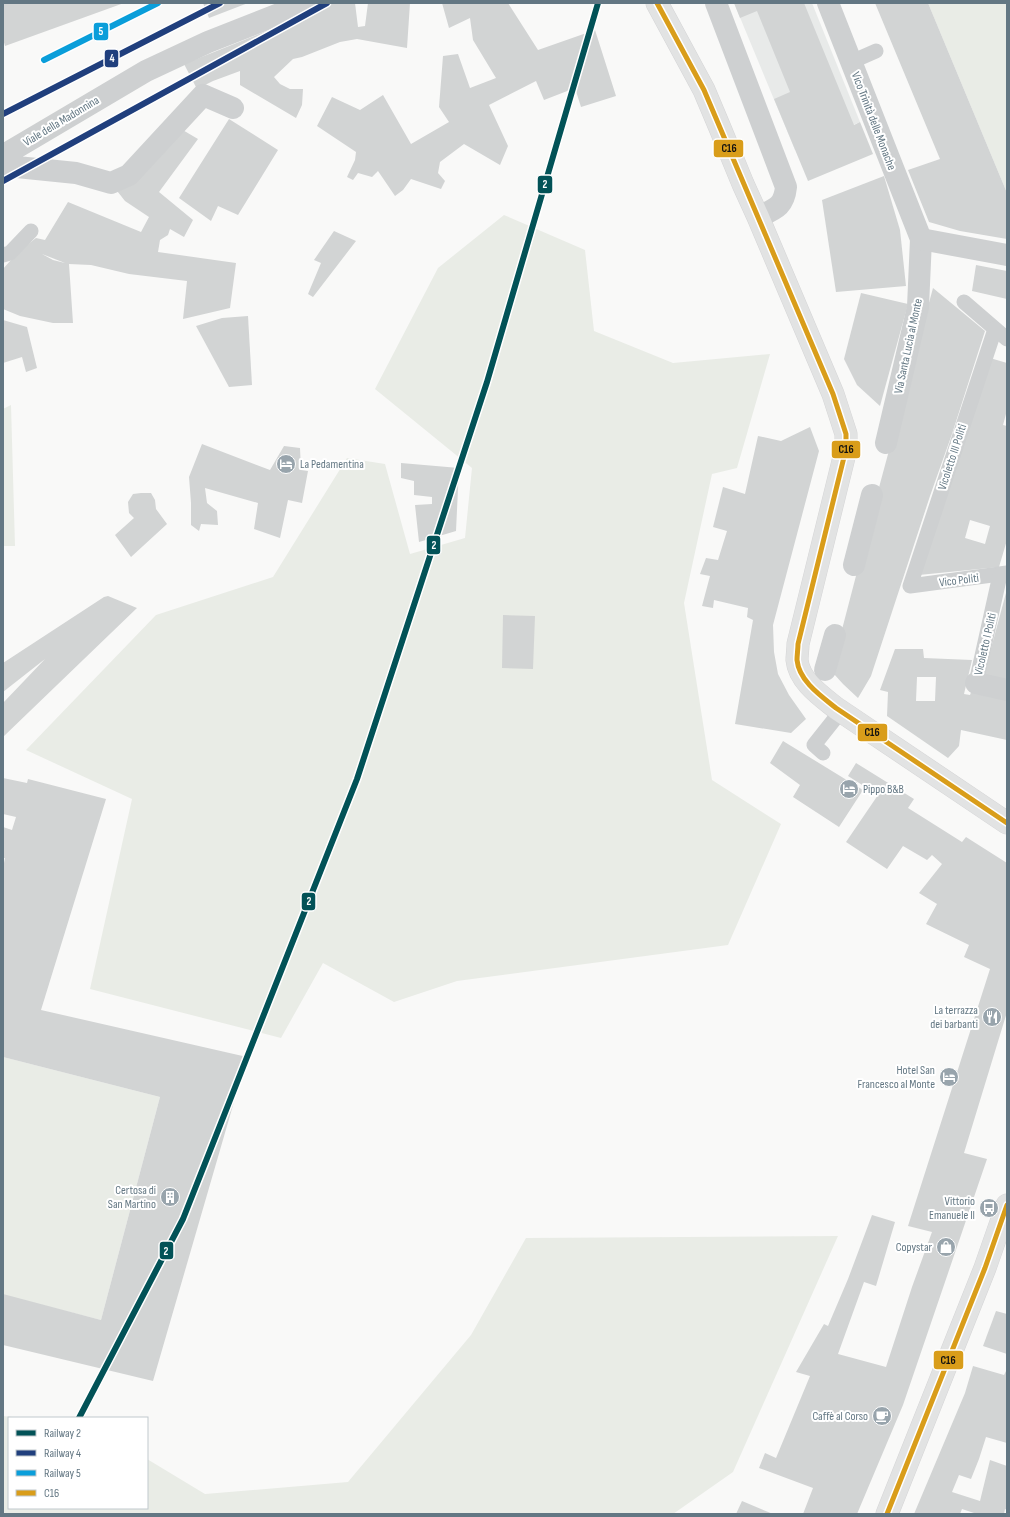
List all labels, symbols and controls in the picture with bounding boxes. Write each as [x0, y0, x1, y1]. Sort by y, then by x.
line badge: 5 [93, 22, 109, 41]
text: 5 [99, 25, 104, 38]
line badge: 4 [104, 49, 119, 68]
text: 4 [109, 52, 115, 65]
street label: Vico Trinità delle Monache [848, 70, 899, 173]
street label: Viale della Madonnina [21, 93, 102, 150]
line badge: C16 [713, 139, 744, 158]
text: C16 [721, 142, 737, 155]
line badge: 2 [537, 175, 553, 194]
text: 2 [543, 178, 548, 191]
street label: Via Santa Lucia al Monte [891, 297, 926, 395]
street label: Vicoletto III Politi [935, 422, 970, 492]
line badge: C16 [831, 440, 861, 459]
text: C16 [838, 443, 854, 456]
hotel icon: La Pedamentina [275, 453, 297, 475]
place label: La Pedamentina [300, 457, 364, 472]
line badge: 2 [426, 535, 441, 555]
text: 2 [432, 539, 437, 552]
street label: Vico Politi [938, 571, 980, 590]
street label: Vicoletto I Politi [971, 612, 1000, 677]
line badge: C16 [857, 723, 888, 742]
text: C16 [864, 726, 880, 739]
hotel icon: Pippo B&B [838, 778, 860, 800]
place label: Pippo B&B [863, 782, 904, 797]
line badge: 2 [301, 892, 316, 911]
text: 2 [307, 895, 312, 908]
place label: La terrazza dei barbanti [930, 1003, 978, 1032]
restaurant icon: La terrazza dei barbanti [981, 1006, 1003, 1028]
place label: Hotel San Francesco al Monte [857, 1063, 935, 1092]
hotel icon: Hotel San Francesco al Monte [938, 1066, 960, 1088]
place label: Certosa di San Martino [108, 1183, 156, 1212]
building icon: Certosa di San Martino [159, 1186, 181, 1208]
place label: Vittorio Emanuele II [929, 1194, 975, 1223]
bus stop icon: Vittorio Emanuele II [978, 1197, 1000, 1219]
shop icon: Copystar [935, 1236, 957, 1258]
place label: Copystar [896, 1240, 933, 1255]
line badge: 2 [159, 1241, 174, 1260]
text: 2 [164, 1245, 169, 1258]
line badge: C16 [933, 1350, 964, 1370]
text: C16 [940, 1354, 956, 1367]
cafe icon: Caffè al Corso [871, 1405, 893, 1427]
place label: Caffè al Corso [812, 1409, 868, 1424]
legend [8, 1417, 148, 1509]
text: Railway 2 [44, 1426, 81, 1441]
text: Railway 4 [44, 1446, 81, 1461]
text: Railway 5 [44, 1466, 81, 1481]
text: C16 [44, 1486, 59, 1501]

